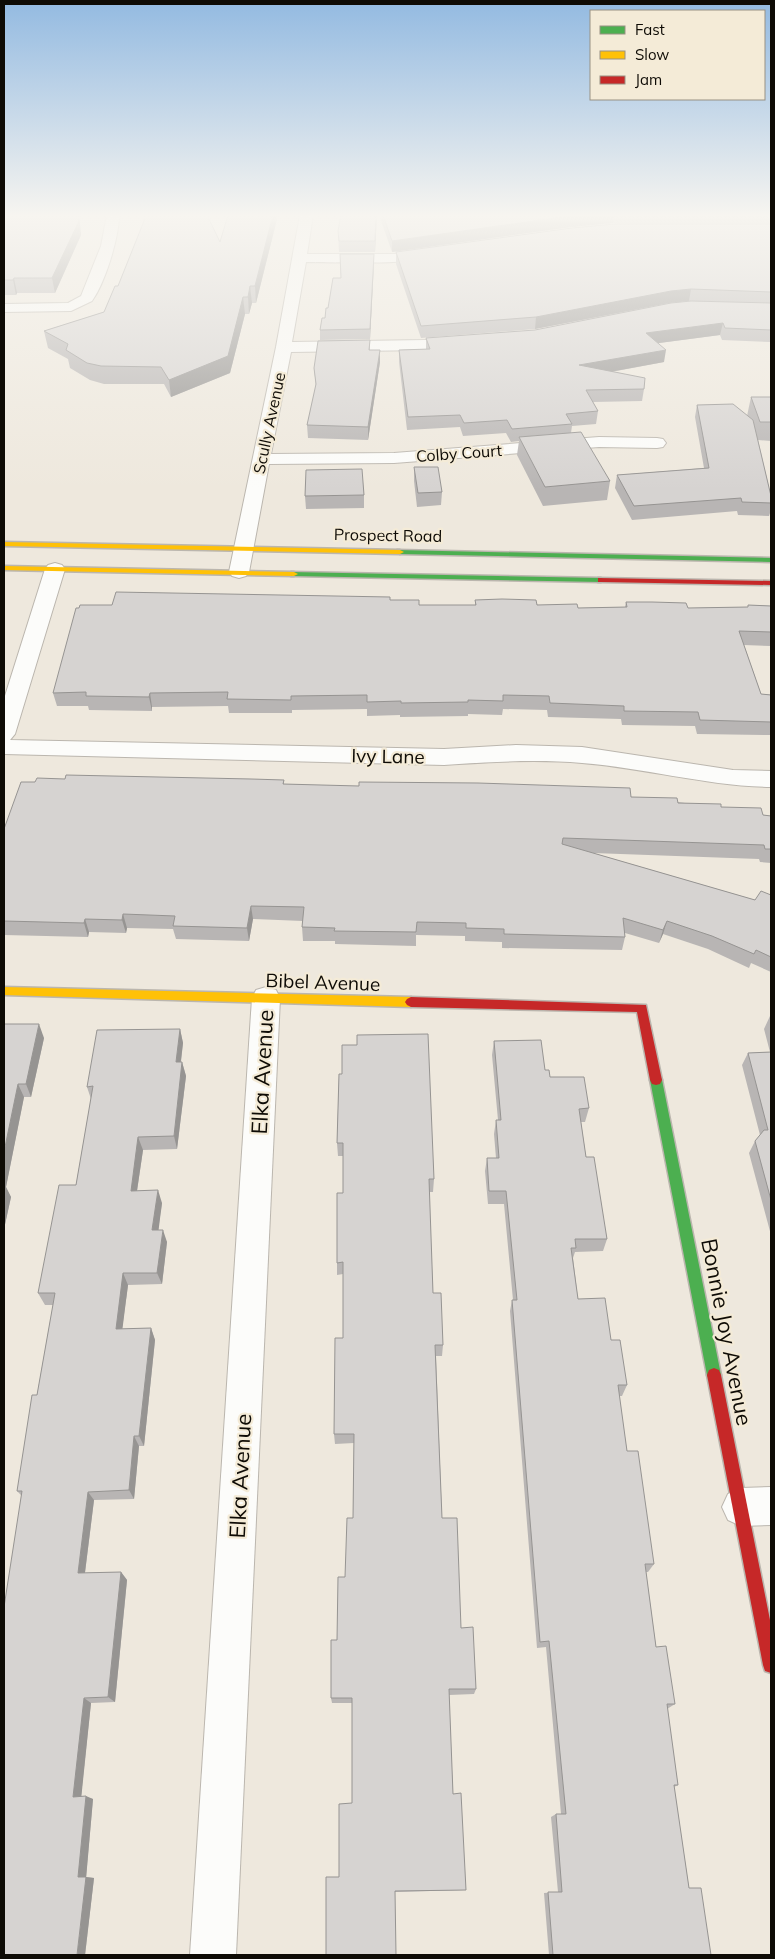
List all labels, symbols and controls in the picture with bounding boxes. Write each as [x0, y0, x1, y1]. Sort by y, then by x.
legend [590, 10, 765, 100]
text: Fast [635, 20, 665, 39]
text: Slow [635, 45, 669, 64]
text: Jam [635, 70, 662, 89]
street label: Scully Avenue [248, 370, 290, 476]
street label: Colby Court [415, 440, 503, 466]
street label: Prospect Road [334, 524, 442, 546]
street label: Ivy Lane [351, 743, 425, 769]
street label: Bibel Avenue [265, 968, 381, 996]
street label: Elka Avenue [245, 1009, 279, 1135]
street label: Bonnie Joy Avenue [695, 1236, 759, 1428]
street label: Elka Avenue [223, 1413, 257, 1539]

